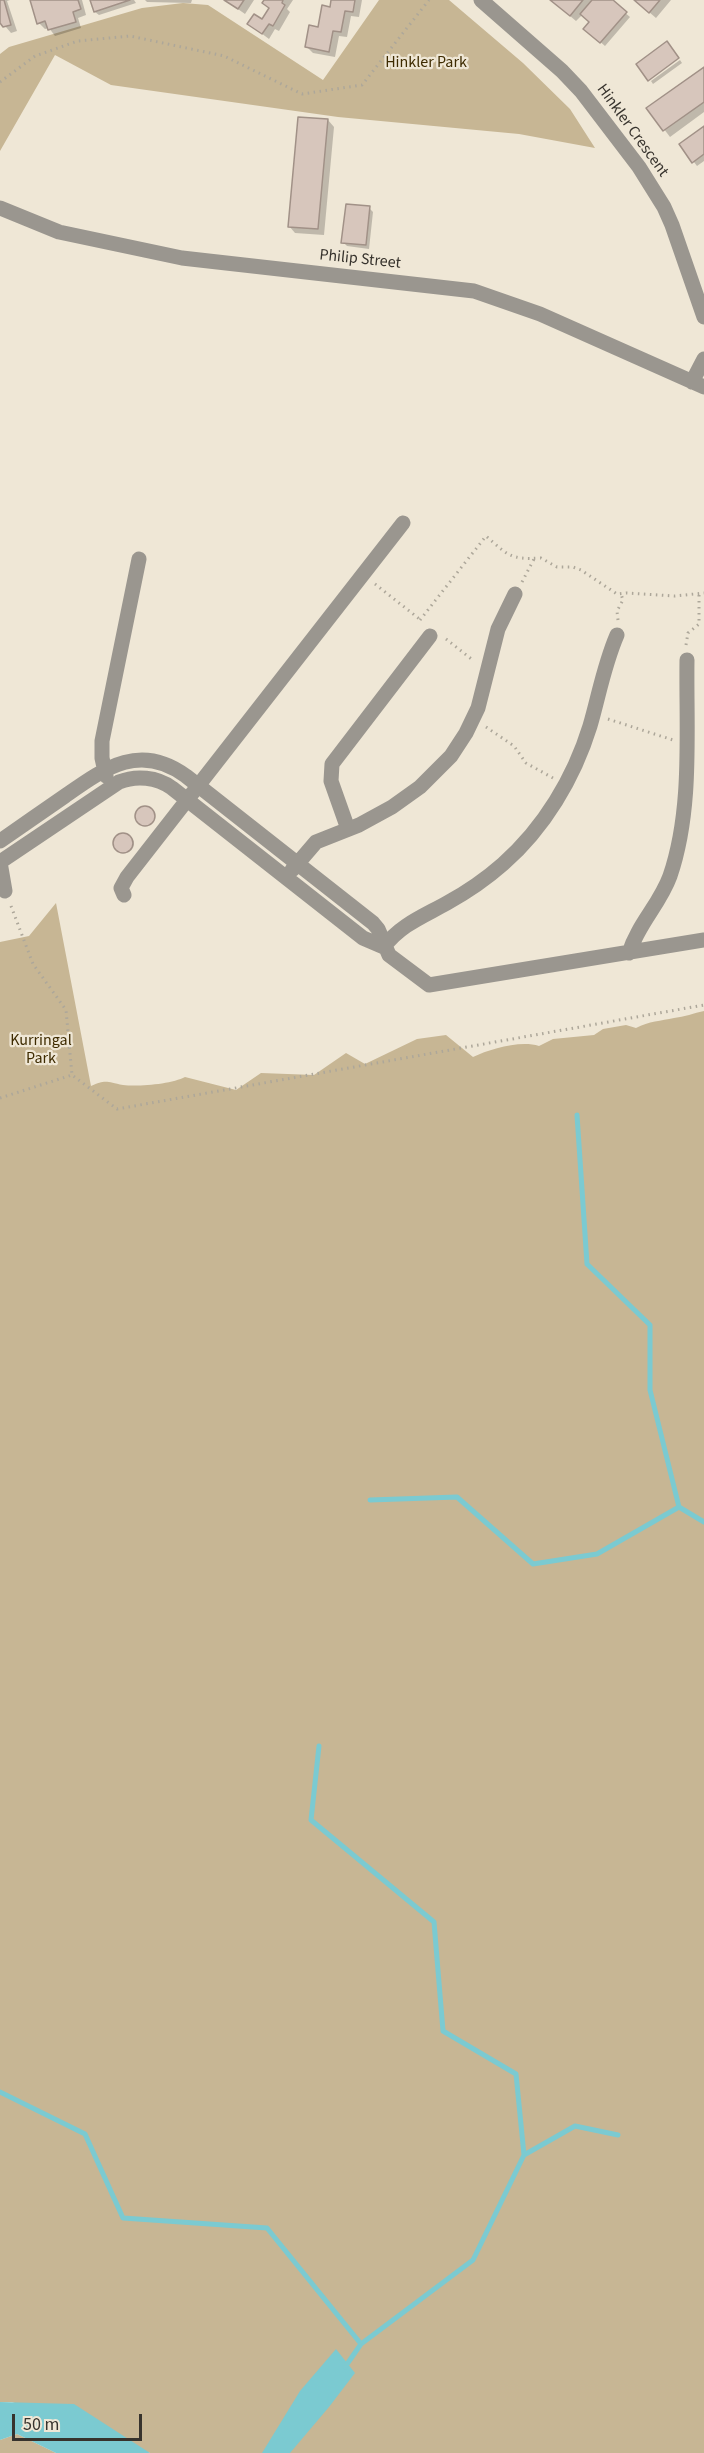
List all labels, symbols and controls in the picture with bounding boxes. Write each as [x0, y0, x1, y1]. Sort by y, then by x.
park label: Hinkler Park [385, 53, 467, 73]
street label: Hinkler Crescent [592, 81, 672, 181]
street label: Philip Street [318, 246, 402, 274]
park label: Kurringal Park [10, 1031, 72, 1069]
scale bar [15, 2402, 146, 2440]
text: 50 m [23, 2412, 59, 2437]

